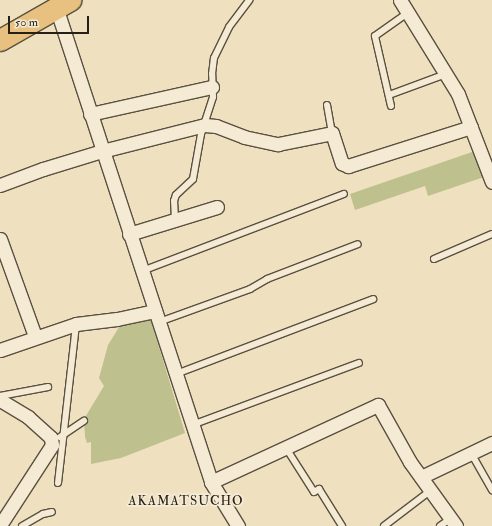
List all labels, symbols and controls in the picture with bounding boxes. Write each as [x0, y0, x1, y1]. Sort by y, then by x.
scale bar [10, 8, 91, 34]
text: 50 m [15, 15, 38, 30]
district label: AKAMATSUCHO [128, 493, 244, 509]

